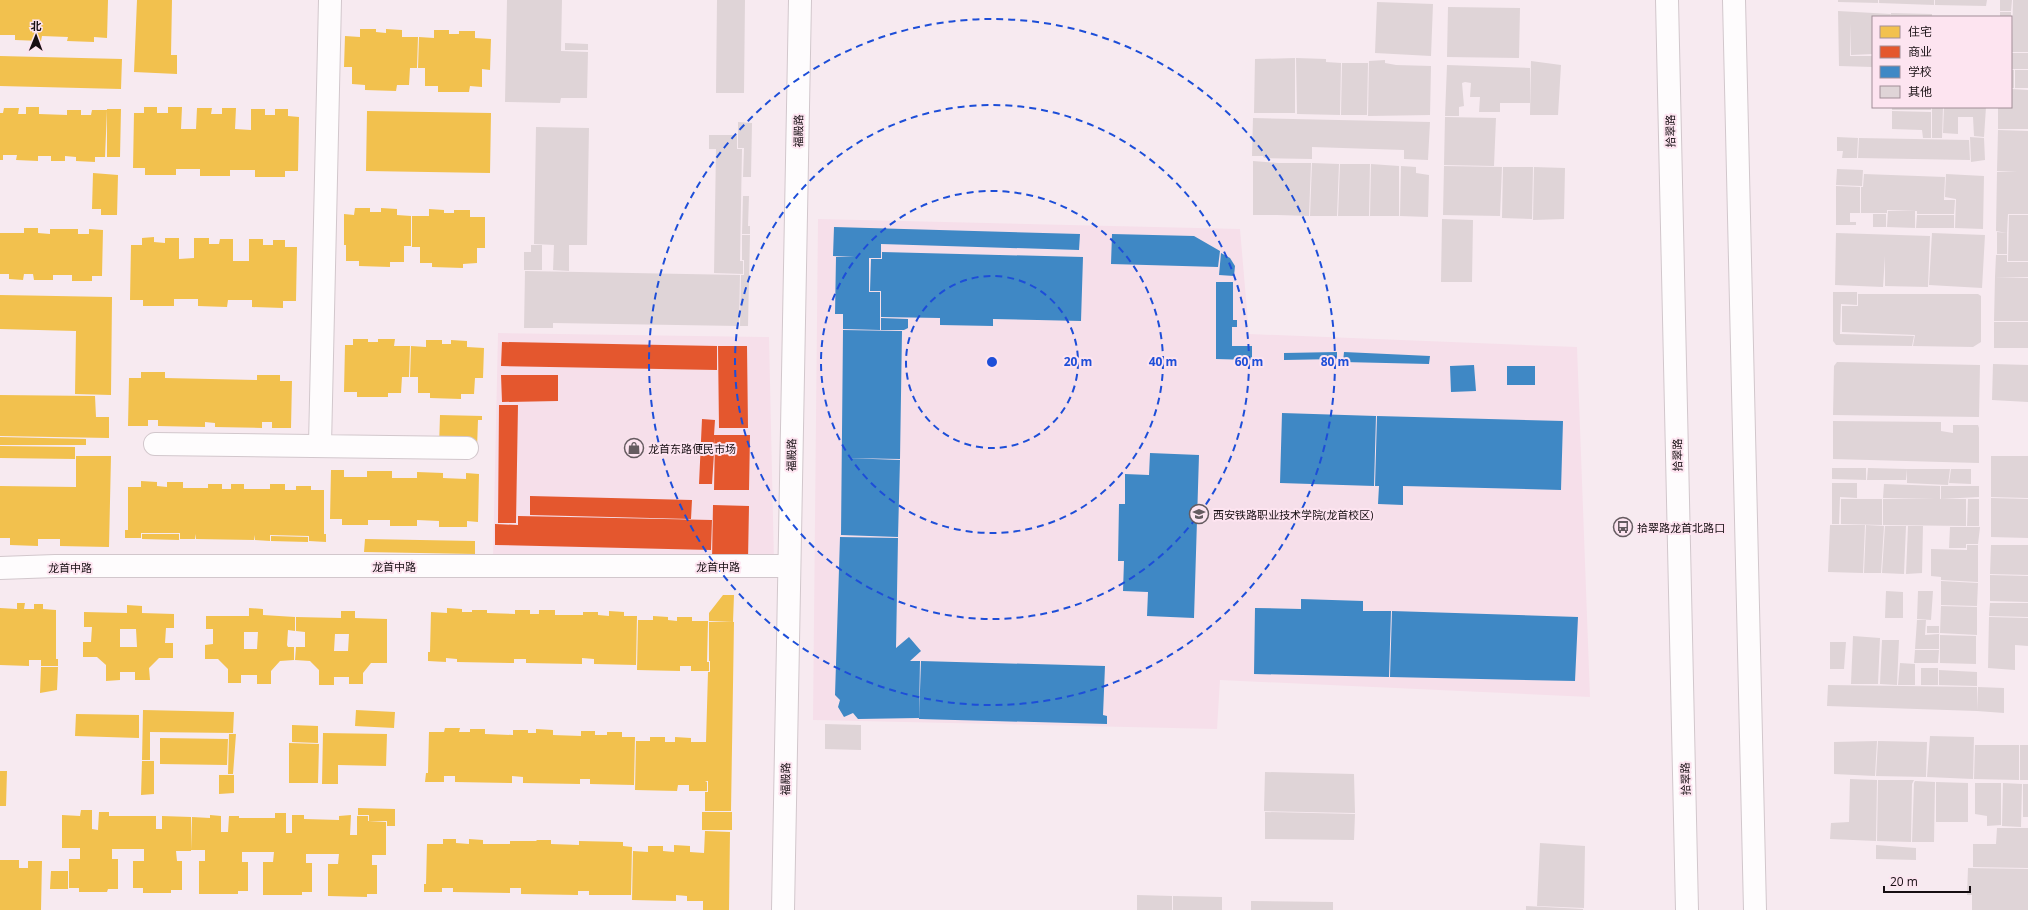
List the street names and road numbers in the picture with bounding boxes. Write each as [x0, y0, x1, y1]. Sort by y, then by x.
street label: 福殿路 [790, 114, 806, 148]
street label: 拾翠路 [1662, 114, 1678, 148]
street label: 福殿路 [783, 438, 799, 472]
street label: 拾翠路 [1669, 438, 1685, 472]
street label: 龙首中路 [372, 559, 416, 574]
street label: 龙首中路 [696, 559, 740, 574]
street label: 龙首中路 [48, 560, 92, 575]
street label: 福殿路 [777, 762, 793, 796]
street label: 拾翠路 [1677, 762, 1693, 796]

